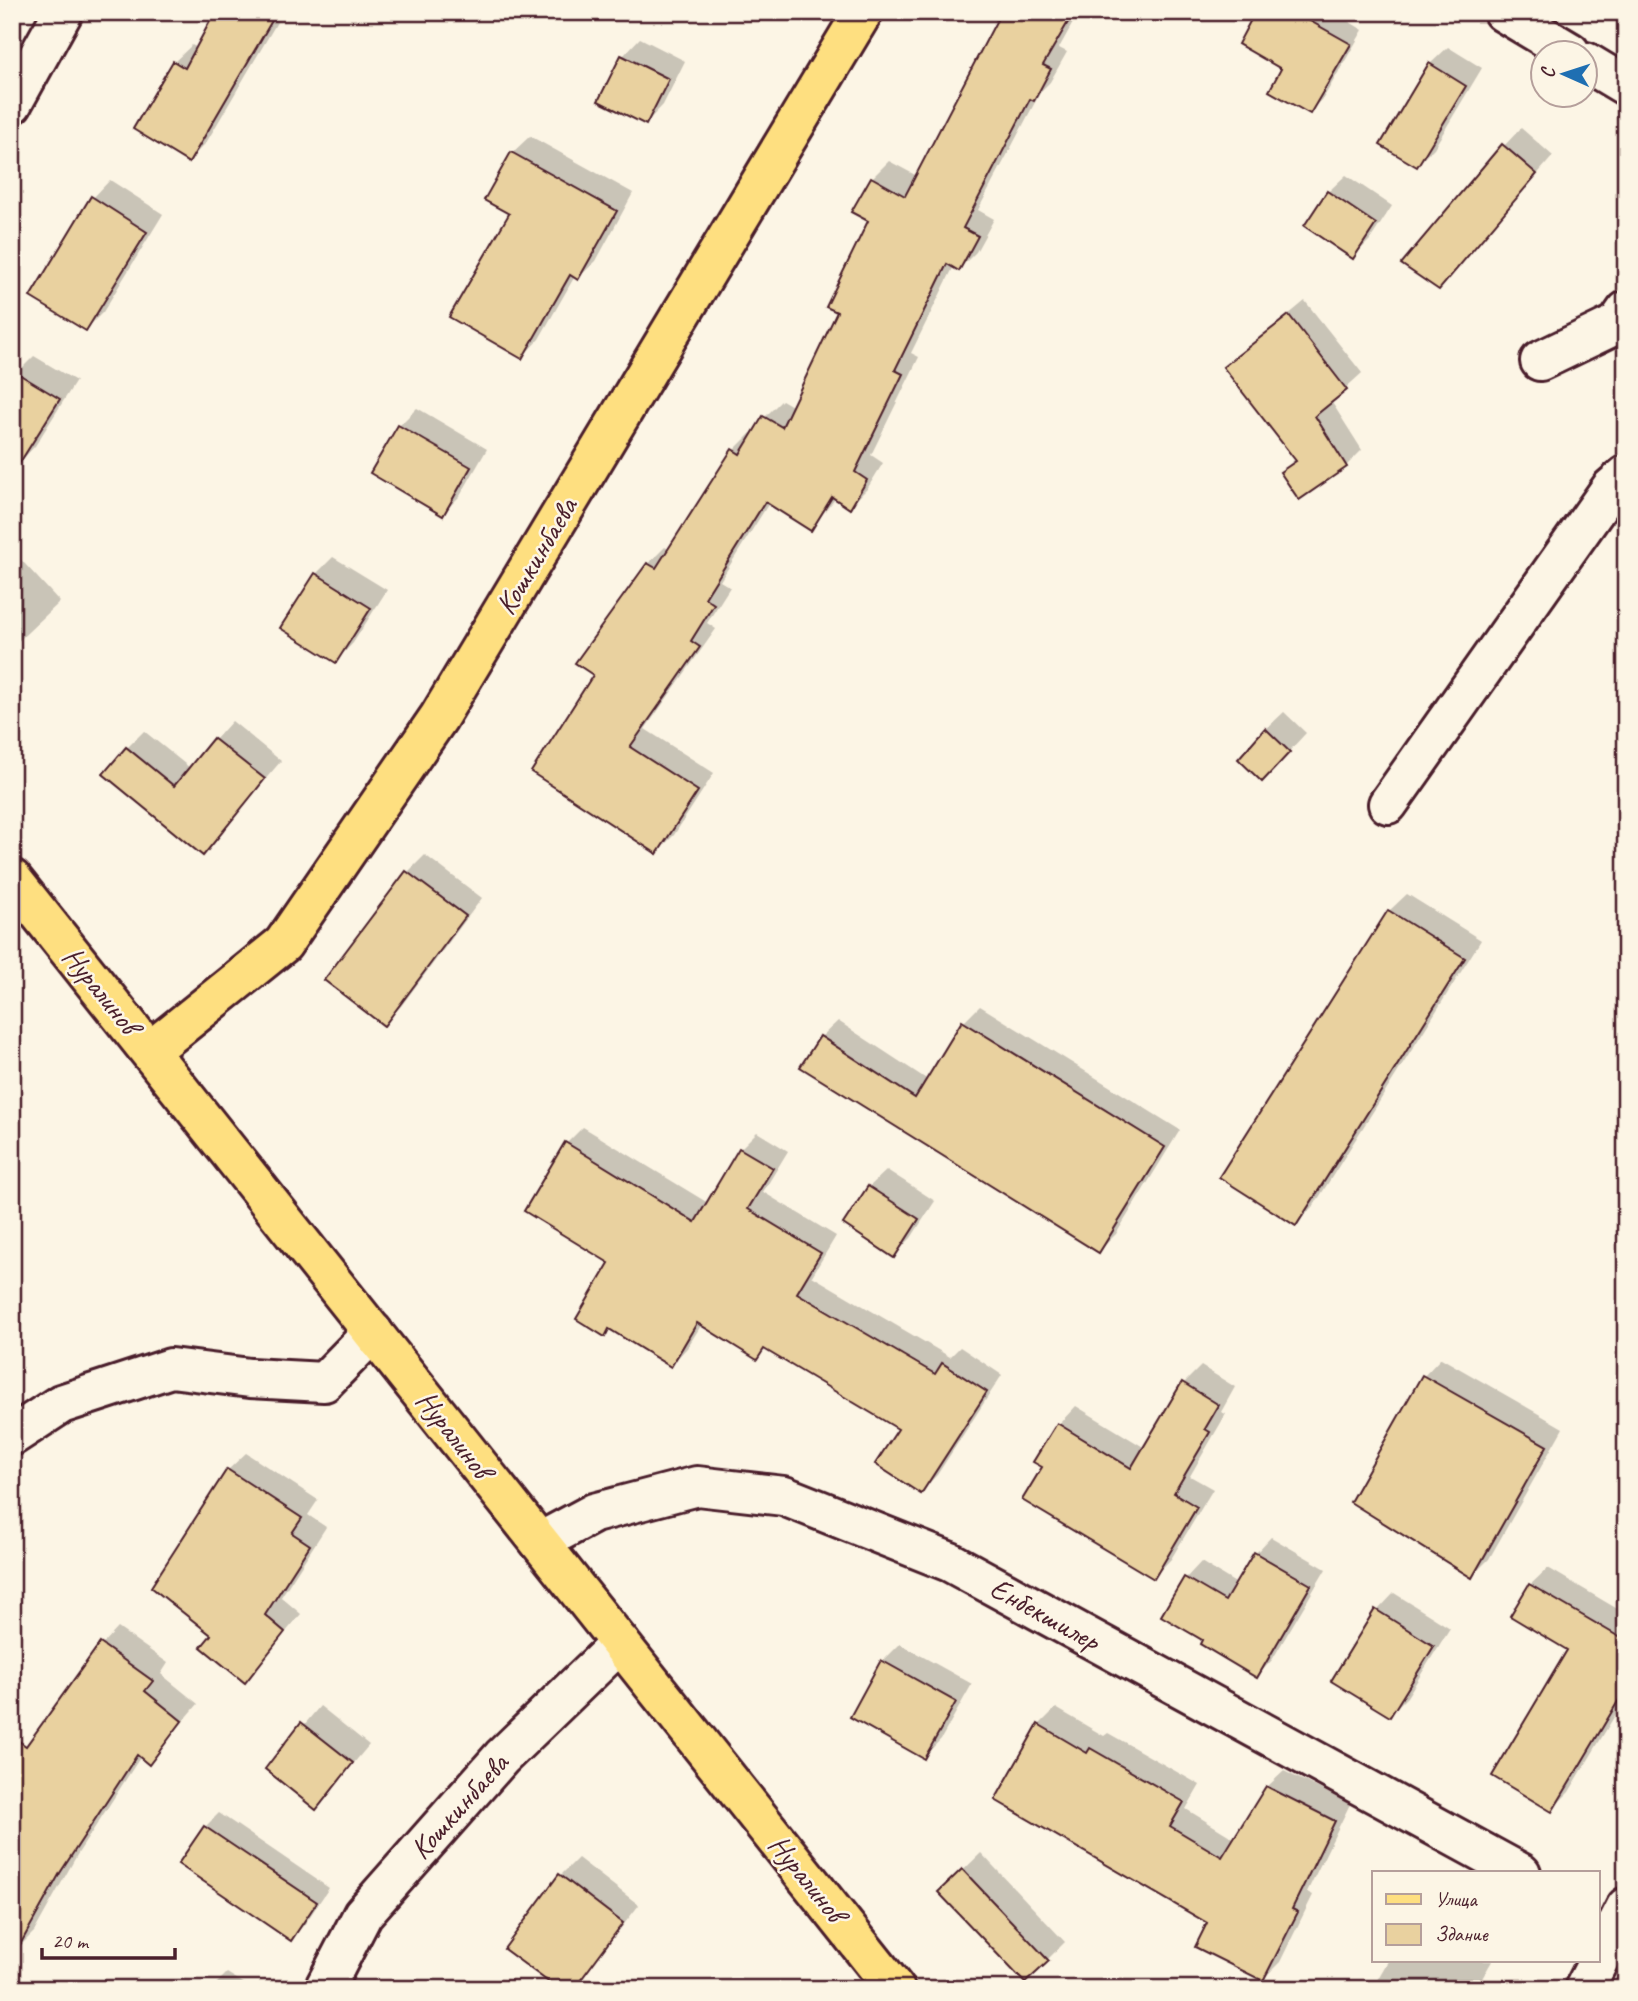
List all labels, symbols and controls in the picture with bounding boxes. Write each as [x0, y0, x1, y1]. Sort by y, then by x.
north arrow [1530, 38, 1600, 108]
text: С [1536, 65, 1560, 78]
street label: Кошкинбаева [486, 489, 587, 621]
street label: Нуралинов [54, 939, 152, 1047]
street label: Нуралинов [408, 1382, 505, 1491]
street label: Енбекшилер [984, 1568, 1108, 1660]
street label: Кошкинбаева [401, 1744, 518, 1867]
street label: Нуралинов [760, 1827, 858, 1935]
legend [1372, 1871, 1600, 1962]
text: Улица [1435, 1886, 1478, 1912]
scale bar [42, 1917, 175, 1961]
text: Здание [1435, 1921, 1489, 1947]
text: 20 m [52, 1928, 90, 1954]

